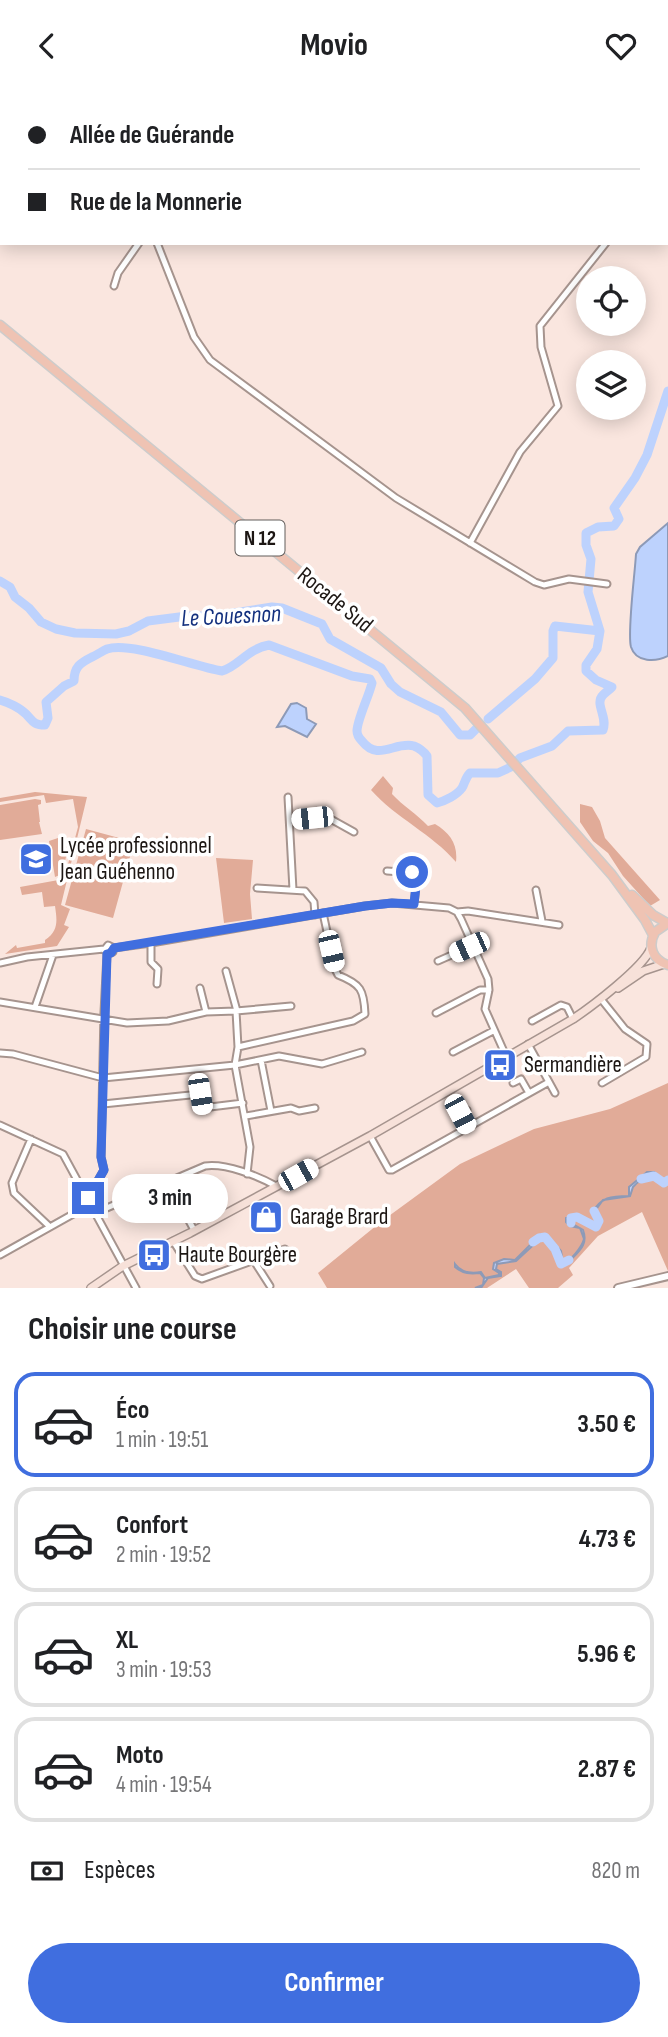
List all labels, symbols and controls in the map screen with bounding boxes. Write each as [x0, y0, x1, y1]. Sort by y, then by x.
text: Movio [300, 26, 368, 65]
icon: back [28, 27, 66, 65]
icon: heart [602, 27, 640, 65]
text: Allée de Guérande [70, 120, 234, 151]
text: Rue de la Monnerie [70, 187, 242, 218]
map controls [576, 266, 646, 420]
button: locate [576, 266, 646, 336]
button: layers [576, 350, 646, 420]
road number: N 12 [236, 521, 284, 555]
street label: Rocade Sud [292, 561, 378, 639]
water label: Le Couesnon [180, 599, 282, 633]
car [291, 805, 334, 831]
place label: Lycée professionnel Jean Guéhenno [59, 832, 212, 886]
school or university icon: Lycée professionnel Jean Guéhenno [17, 840, 55, 878]
route start [396, 856, 428, 888]
car [317, 928, 346, 974]
car [446, 929, 493, 965]
bus stop icon: Sermandière [481, 1046, 519, 1084]
place label: Sermandière [524, 1051, 622, 1079]
car [187, 1072, 214, 1116]
car [441, 1091, 480, 1137]
car [275, 1156, 322, 1194]
callout: 3 min [112, 1173, 228, 1223]
route end [72, 1182, 104, 1214]
text: 3 min [148, 1184, 192, 1212]
shop icon: Garage Brard [247, 1198, 285, 1236]
place label: Garage Brard [290, 1203, 388, 1231]
bus stop icon: Haute Bourgère [135, 1236, 173, 1274]
place label: Haute Bourgère [178, 1241, 297, 1269]
text: Choisir une course [28, 1310, 237, 1349]
icon: car [32, 1393, 95, 1456]
text: Éco [116, 1395, 149, 1426]
text: 3.50 € [577, 1409, 636, 1440]
text: 1 min · 19:51 [116, 1426, 208, 1454]
icon: car [32, 1508, 95, 1571]
text: Confort [116, 1510, 188, 1541]
text: 4.73 € [579, 1524, 636, 1555]
text: 2 min · 19:52 [116, 1541, 211, 1569]
icon: car [32, 1623, 95, 1686]
text: XL [116, 1625, 138, 1656]
text: 5.96 € [577, 1639, 636, 1670]
text: 3 min · 19:53 [116, 1656, 212, 1684]
icon: car [32, 1738, 95, 1801]
text: Moto [116, 1740, 164, 1771]
text: 2.87 € [578, 1754, 636, 1785]
text: 4 min · 19:54 [116, 1771, 212, 1799]
icon: cash [28, 1852, 66, 1890]
text: Espèces [84, 1855, 155, 1886]
text: 820 m [591, 1857, 640, 1885]
button: Confirmer [28, 1943, 640, 2023]

